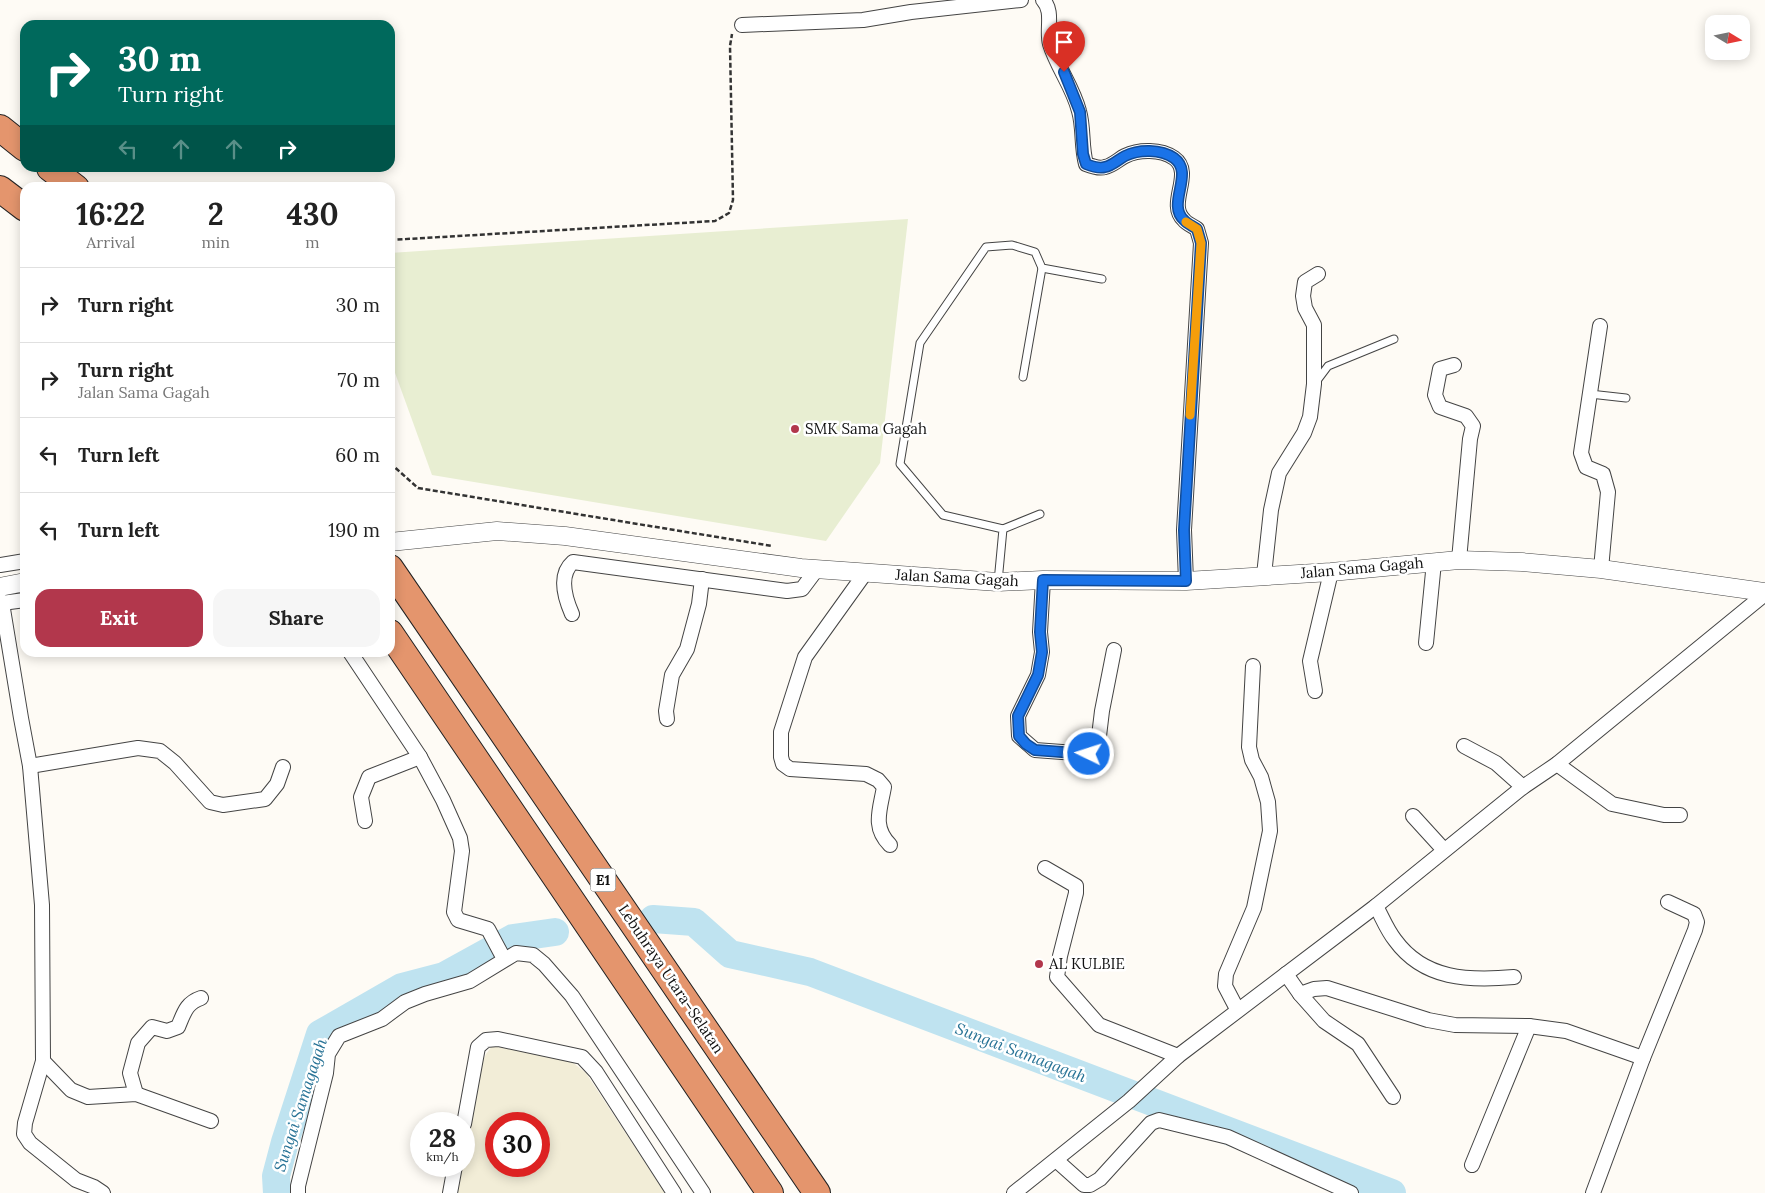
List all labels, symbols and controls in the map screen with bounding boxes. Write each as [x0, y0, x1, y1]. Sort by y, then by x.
north arrow [1705, 15, 1750, 60]
map controls [1705, 15, 1750, 60]
pin [1043, 21, 1085, 72]
icon: arrive [1050, 28, 1078, 56]
text: 30 m [118, 36, 201, 81]
icon: right [35, 40, 100, 105]
text: Turn right [118, 80, 223, 108]
icon: left [114, 135, 142, 163]
icon: ahead [167, 135, 195, 163]
icon: ahead [220, 135, 248, 163]
icon: right [273, 135, 301, 163]
text: 16:22 [76, 195, 145, 233]
text: 2 [208, 195, 224, 233]
text: 430 [286, 195, 339, 233]
text: Arrival [86, 232, 135, 252]
text: min [202, 232, 230, 252]
text: m [305, 232, 320, 252]
icon: right [35, 291, 63, 319]
text: Turn right [78, 293, 174, 317]
text: 30 m [336, 293, 380, 317]
text: Turn right [78, 358, 174, 382]
icon: right [35, 366, 63, 394]
text: 70 m [337, 368, 380, 392]
text: Jalan Sama Gagah [78, 382, 210, 402]
place label: SMK Sama Gagah [805, 419, 927, 438]
marker: SMK Sama Gagah [789, 423, 801, 435]
icon: left [35, 441, 63, 469]
text: Turn left [78, 443, 159, 467]
text: 60 m [335, 443, 380, 467]
icon: left [35, 516, 63, 544]
text: Turn left [78, 518, 159, 542]
text: 190 m [328, 518, 380, 542]
street label: Jalan Sama Gagah [1299, 553, 1424, 582]
street label: Jalan Sama Gagah [894, 565, 1019, 590]
button: Exit [35, 589, 203, 647]
button: Share [213, 589, 380, 647]
position arrow [1062, 727, 1114, 779]
road number: E1 [590, 868, 616, 892]
street label: Lebuhraya Utara–Selatan [614, 901, 728, 1057]
place label: AL KULBIE [1048, 954, 1125, 973]
marker: AL KULBIE [1033, 958, 1045, 970]
water label: Sungai Samagagah [953, 1018, 1089, 1086]
water label: Sungai Samagagah [269, 1036, 331, 1174]
speed limit sign: 30 [485, 1112, 550, 1177]
text: 28 [429, 1122, 456, 1154]
text: km/h [426, 1149, 459, 1164]

